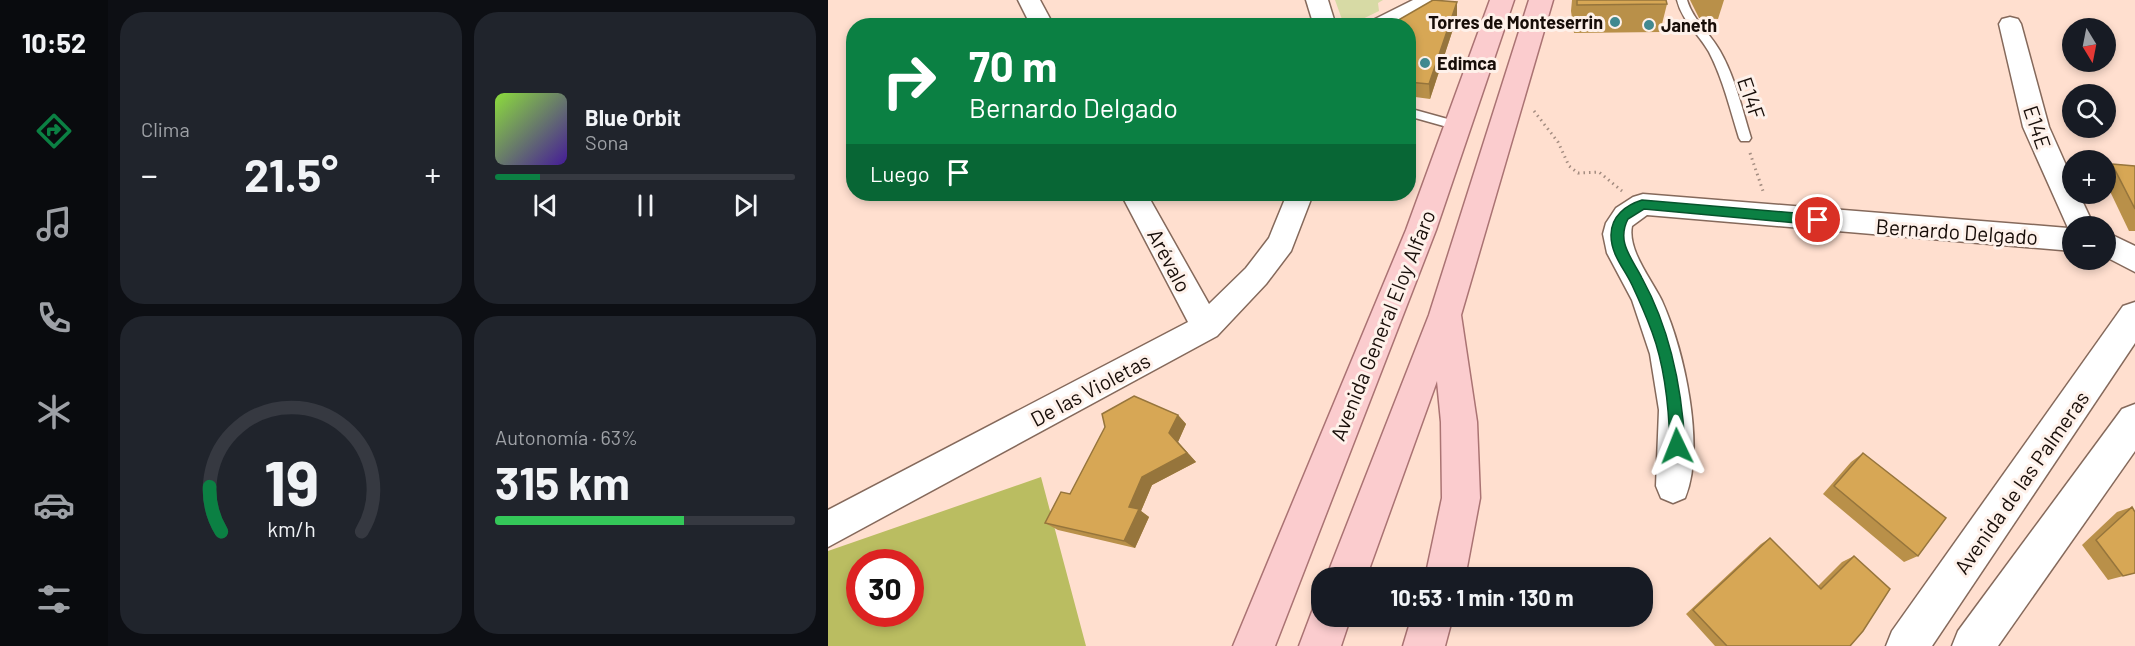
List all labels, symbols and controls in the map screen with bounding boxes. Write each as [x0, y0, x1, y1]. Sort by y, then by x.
place label: Torres de Monteserrin [1428, 11, 1603, 33]
place label: Janeth [1661, 14, 1717, 36]
marker: Torres de Monteserrin [1608, 15, 1622, 29]
marker: Janeth [1642, 18, 1656, 32]
north arrow [2062, 18, 2116, 72]
map controls [2062, 18, 2116, 270]
text: 10:52 [22, 26, 86, 58]
text: 70 m [969, 40, 1057, 90]
icon: right [870, 42, 948, 120]
place label: Edimca [1437, 52, 1496, 74]
marker: Edimca [1418, 56, 1432, 70]
street label: E14F [1733, 73, 1771, 123]
button: search [2062, 84, 2116, 138]
text: Bernardo Delgado [969, 91, 1178, 123]
street label: E14E [2019, 102, 2057, 152]
text: Blue Orbit [585, 104, 681, 130]
icon: directions [33, 110, 75, 152]
text: Clima [141, 117, 190, 141]
text: Sona [585, 130, 629, 154]
text: 21.5° [244, 147, 338, 201]
button: + [2062, 150, 2116, 204]
text: − [141, 154, 158, 194]
text: + [425, 154, 441, 194]
icon: arrive [942, 156, 975, 189]
text: Luego [870, 160, 930, 186]
icon: previous [529, 189, 562, 222]
icon: pause [629, 189, 662, 222]
icon: next [729, 189, 762, 222]
pin [1792, 194, 1843, 245]
icon: music [33, 203, 75, 245]
icon: arrive [1801, 203, 1834, 236]
street label: Avenida General Eloy Alfaro [1324, 206, 1440, 444]
street label: Bernardo Delgado [1875, 213, 2039, 249]
button: − [2062, 216, 2116, 270]
street label: Arévalo [1143, 224, 1197, 296]
icon: phone [33, 297, 75, 339]
street label: De las Violetas [1026, 347, 1154, 431]
street label: Avenida de las Palmeras [1948, 386, 2094, 578]
icon: climate [33, 391, 75, 433]
position arrow [1645, 414, 1709, 478]
text: Autonomía · 63% [495, 425, 638, 449]
text: 19 [263, 444, 319, 518]
text: 315 km [495, 455, 630, 509]
icon: car [33, 484, 75, 526]
text: km/h [267, 516, 315, 541]
speed limit sign: 30 [846, 549, 924, 627]
icon: filters [33, 578, 75, 620]
text: 10:53 · 1 min · 130 m [1390, 584, 1574, 610]

